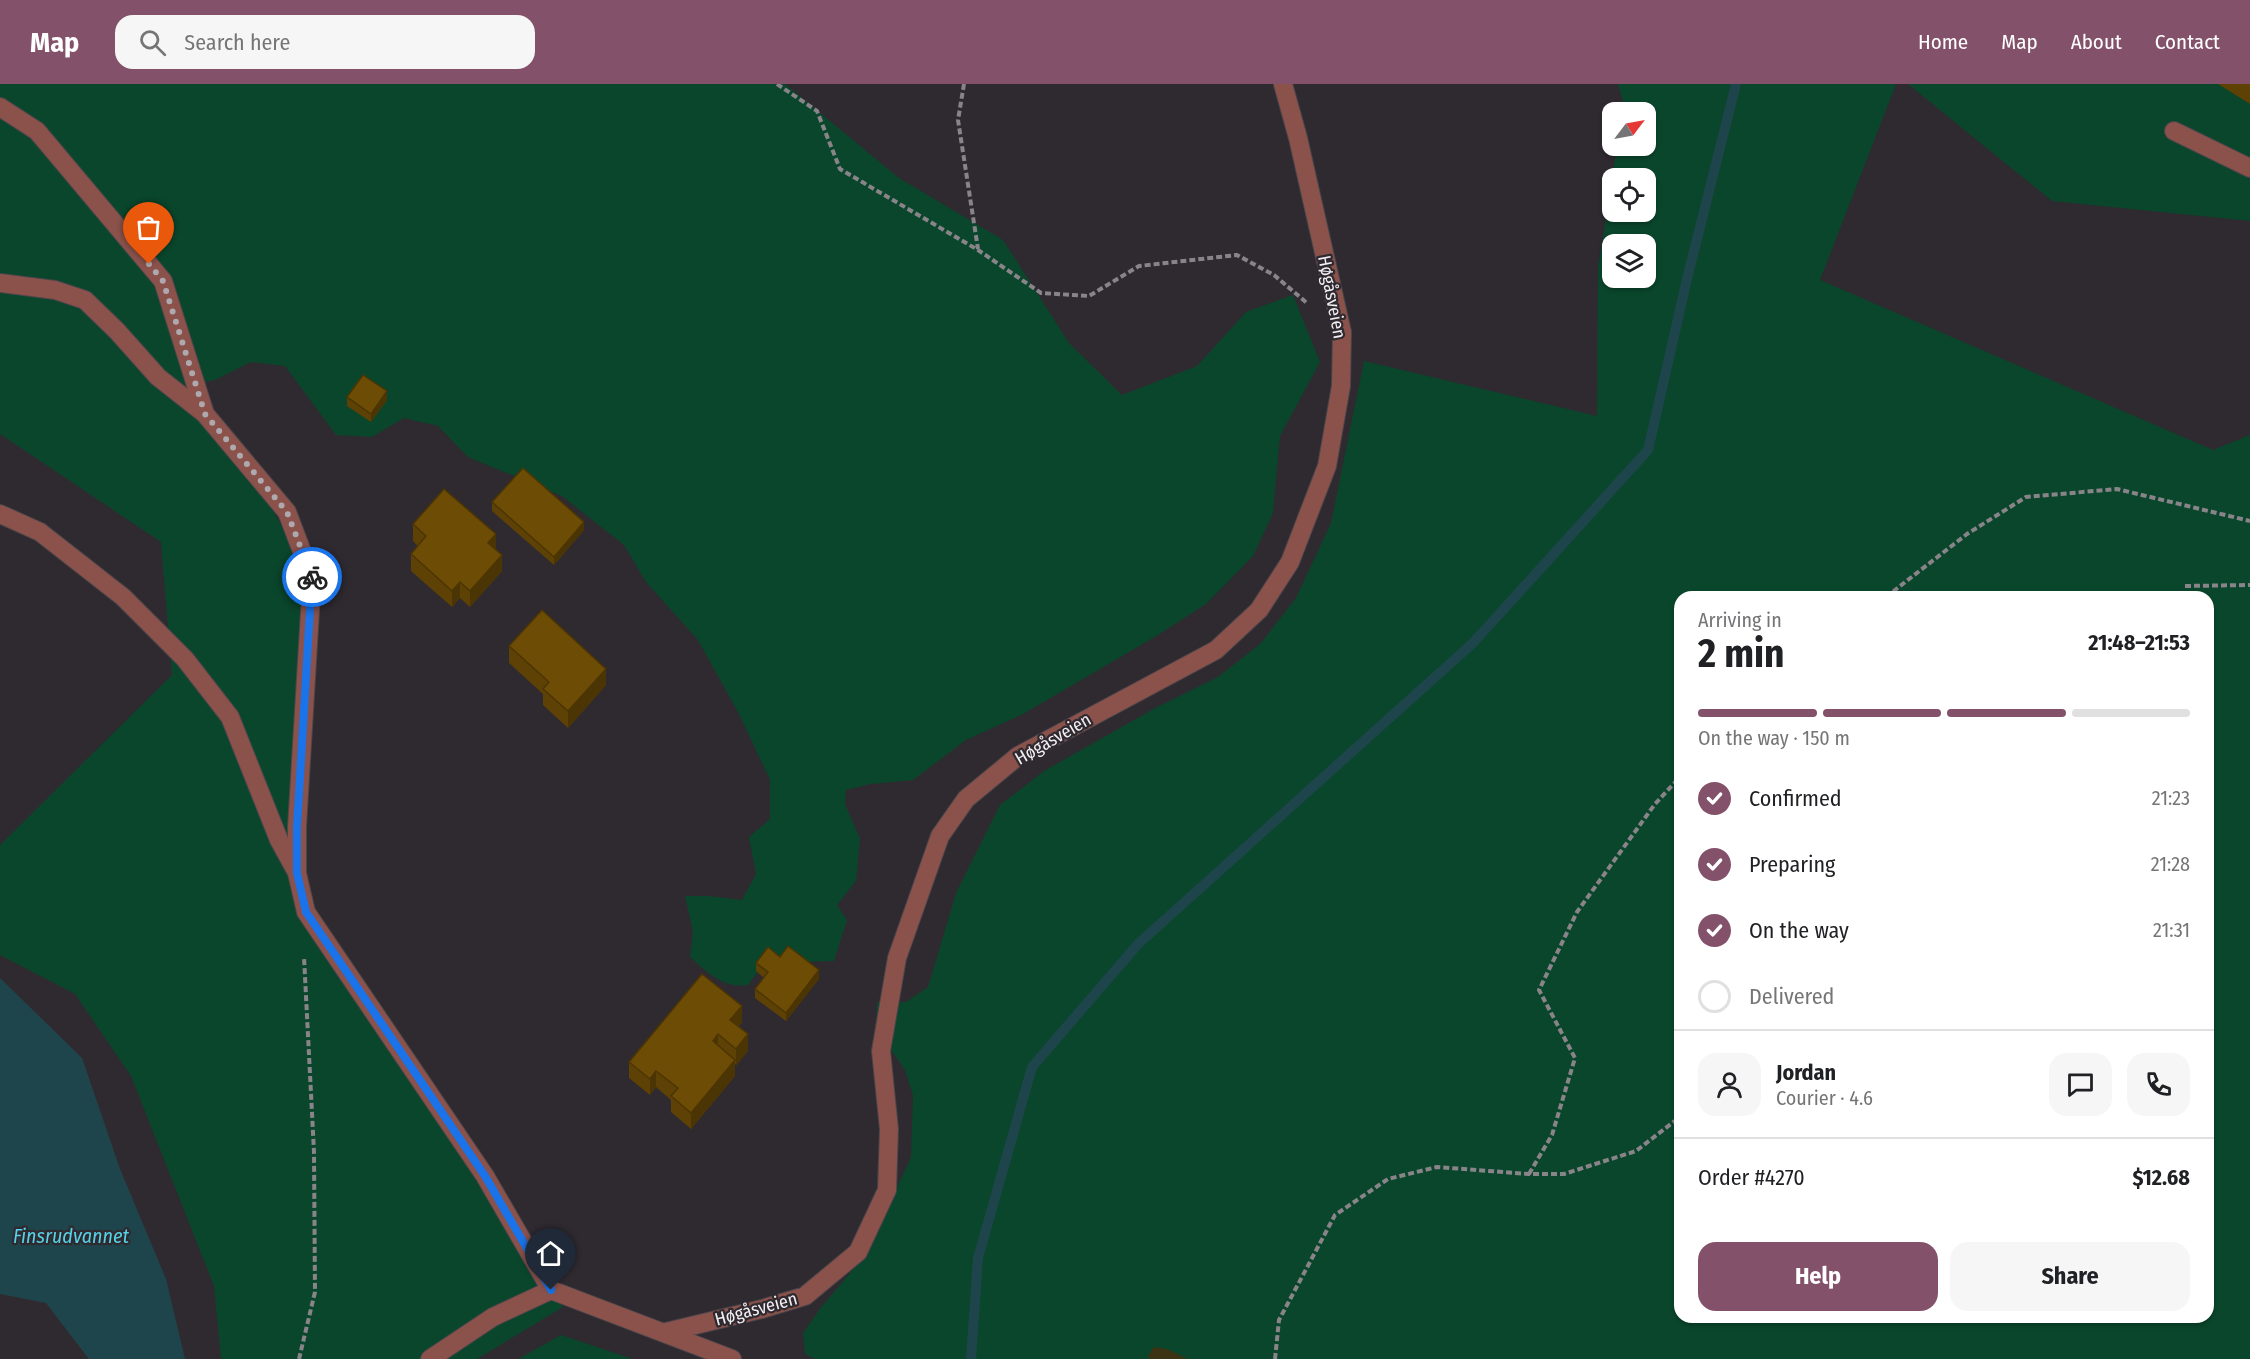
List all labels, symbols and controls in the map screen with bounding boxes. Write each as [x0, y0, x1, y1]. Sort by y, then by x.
search box [115, 15, 535, 69]
text: Map [30, 26, 79, 59]
icon: search [136, 26, 169, 59]
text: Search here [184, 29, 290, 56]
text: Home [1918, 29, 1968, 55]
text: Map [2001, 29, 2038, 55]
text: About [2071, 29, 2122, 55]
text: Contact [2155, 29, 2220, 55]
north arrow [1602, 102, 1656, 156]
map controls [1602, 102, 1656, 288]
button: locate [1602, 168, 1656, 222]
pin [123, 202, 174, 264]
icon: bag [132, 211, 165, 244]
button: layers [1602, 234, 1656, 288]
street label: Høgåsveien [1313, 253, 1351, 341]
courier [282, 547, 342, 607]
icon: bike [296, 561, 329, 594]
text: Arriving in [1698, 608, 1782, 632]
text: 21:48–21:53 [2088, 629, 2190, 656]
text: 2 min [1698, 631, 1784, 677]
street label: Høgåsveien [1011, 708, 1095, 770]
text: On the way · 150 m [1698, 726, 1850, 750]
icon: check [1698, 782, 1731, 815]
text: Confirmed [1749, 785, 1842, 812]
text: 21:23 [2152, 786, 2190, 810]
icon: check [1698, 848, 1731, 881]
text: Preparing [1749, 851, 1835, 878]
text: 21:28 [2151, 852, 2190, 876]
icon: check [1698, 914, 1731, 947]
text: On the way [1749, 917, 1849, 944]
text: 21:31 [2153, 918, 2190, 942]
text: Delivered [1749, 983, 1834, 1010]
button: person [1698, 1053, 1761, 1116]
button: chat [2049, 1053, 2112, 1116]
button: phone [2127, 1053, 2190, 1116]
text: Jordan [1776, 1059, 1836, 1086]
text: Courier · 4.6 [1776, 1086, 1873, 1110]
text: Order #4270 [1698, 1164, 1805, 1191]
text: $12.68 [2132, 1164, 2190, 1191]
water label: Finsrudvannet [13, 1224, 129, 1248]
pin [525, 1228, 576, 1290]
icon: home [534, 1237, 567, 1270]
button: Help [1698, 1242, 1938, 1311]
button: Share [1950, 1242, 2190, 1311]
street label: Høgåsveien [712, 1287, 800, 1331]

